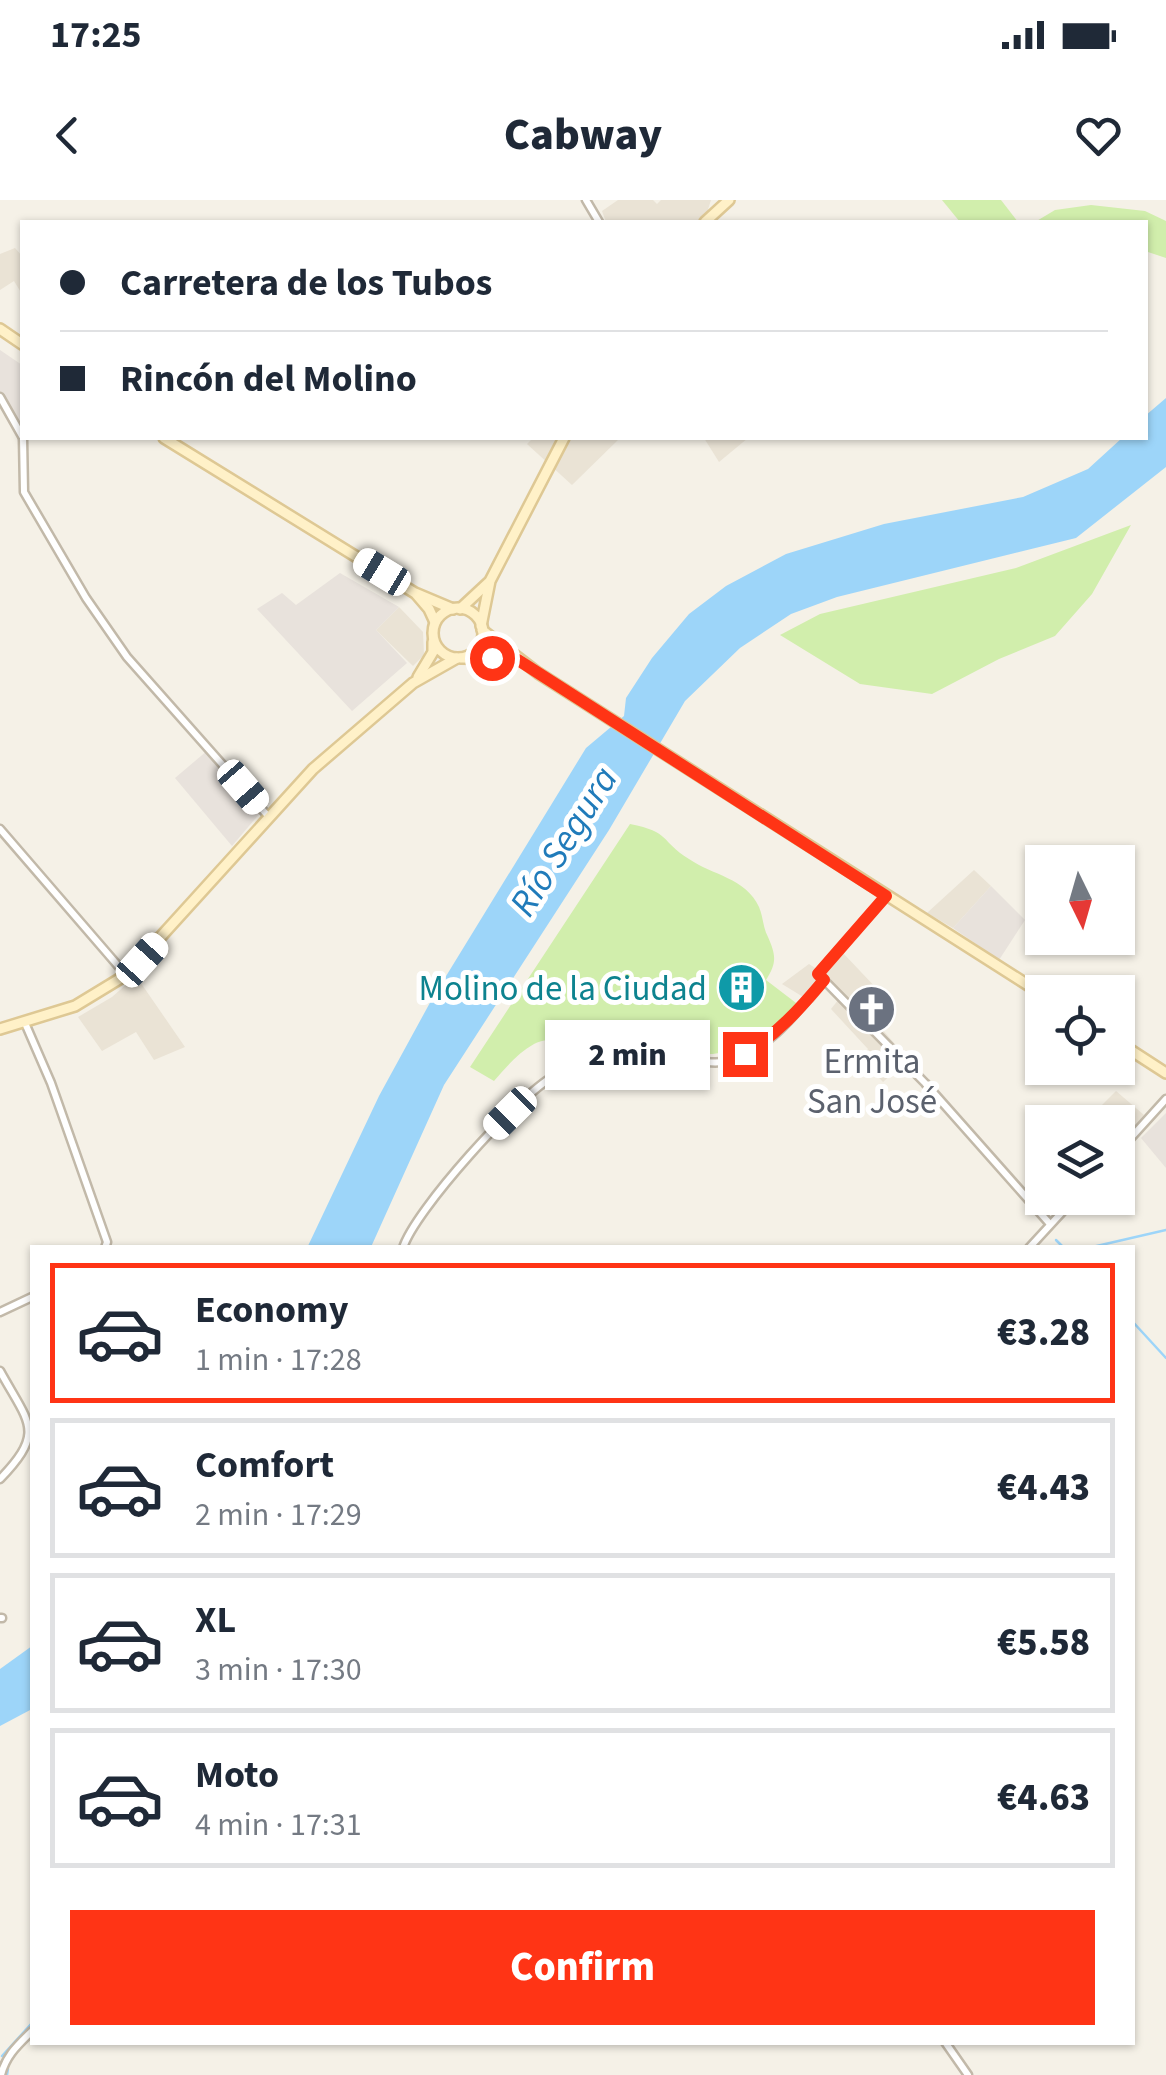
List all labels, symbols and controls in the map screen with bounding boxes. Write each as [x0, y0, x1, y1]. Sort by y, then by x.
text: 17:25 [50, 8, 142, 62]
text: Cabway [504, 103, 662, 167]
icon: back [40, 108, 95, 163]
icon: heart [1071, 108, 1126, 163]
text: Carretera de los Tubos [120, 256, 492, 310]
text: Rincón del Molino [120, 352, 417, 406]
car [349, 544, 415, 600]
route start [470, 636, 515, 681]
car [212, 755, 274, 819]
water label: Río Segura [497, 756, 631, 927]
north arrow [1025, 845, 1135, 955]
map controls [1025, 845, 1135, 1215]
car [111, 928, 173, 992]
building icon: Molino de la Ciudad [716, 962, 768, 1014]
place label: Molino de la Ciudad [418, 964, 707, 1014]
button: locate [1025, 975, 1135, 1085]
church icon: Ermita San José [846, 983, 898, 1035]
callout: 2 min [545, 1019, 710, 1089]
text: 2 min [588, 1032, 667, 1078]
route end [723, 1032, 768, 1077]
place label: Ermita San José [807, 1037, 937, 1127]
car [478, 1081, 542, 1145]
button: layers [1025, 1105, 1135, 1215]
text: Economy [195, 1283, 348, 1337]
icon: car [75, 1288, 165, 1378]
text: €3.28 [997, 1306, 1090, 1360]
text: 1 min · 17:28 [195, 1337, 362, 1383]
text: Comfort [195, 1438, 334, 1492]
icon: car [75, 1443, 165, 1533]
text: €4.43 [997, 1461, 1090, 1515]
text: 2 min · 17:29 [195, 1492, 362, 1538]
text: XL [195, 1593, 236, 1647]
icon: car [75, 1598, 165, 1688]
text: €5.58 [997, 1616, 1090, 1670]
text: 3 min · 17:30 [195, 1647, 362, 1693]
text: Moto [195, 1748, 279, 1802]
icon: car [75, 1753, 165, 1843]
text: €4.63 [997, 1771, 1090, 1825]
text: 4 min · 17:31 [195, 1802, 362, 1848]
button: Confirm [70, 1910, 1095, 2025]

